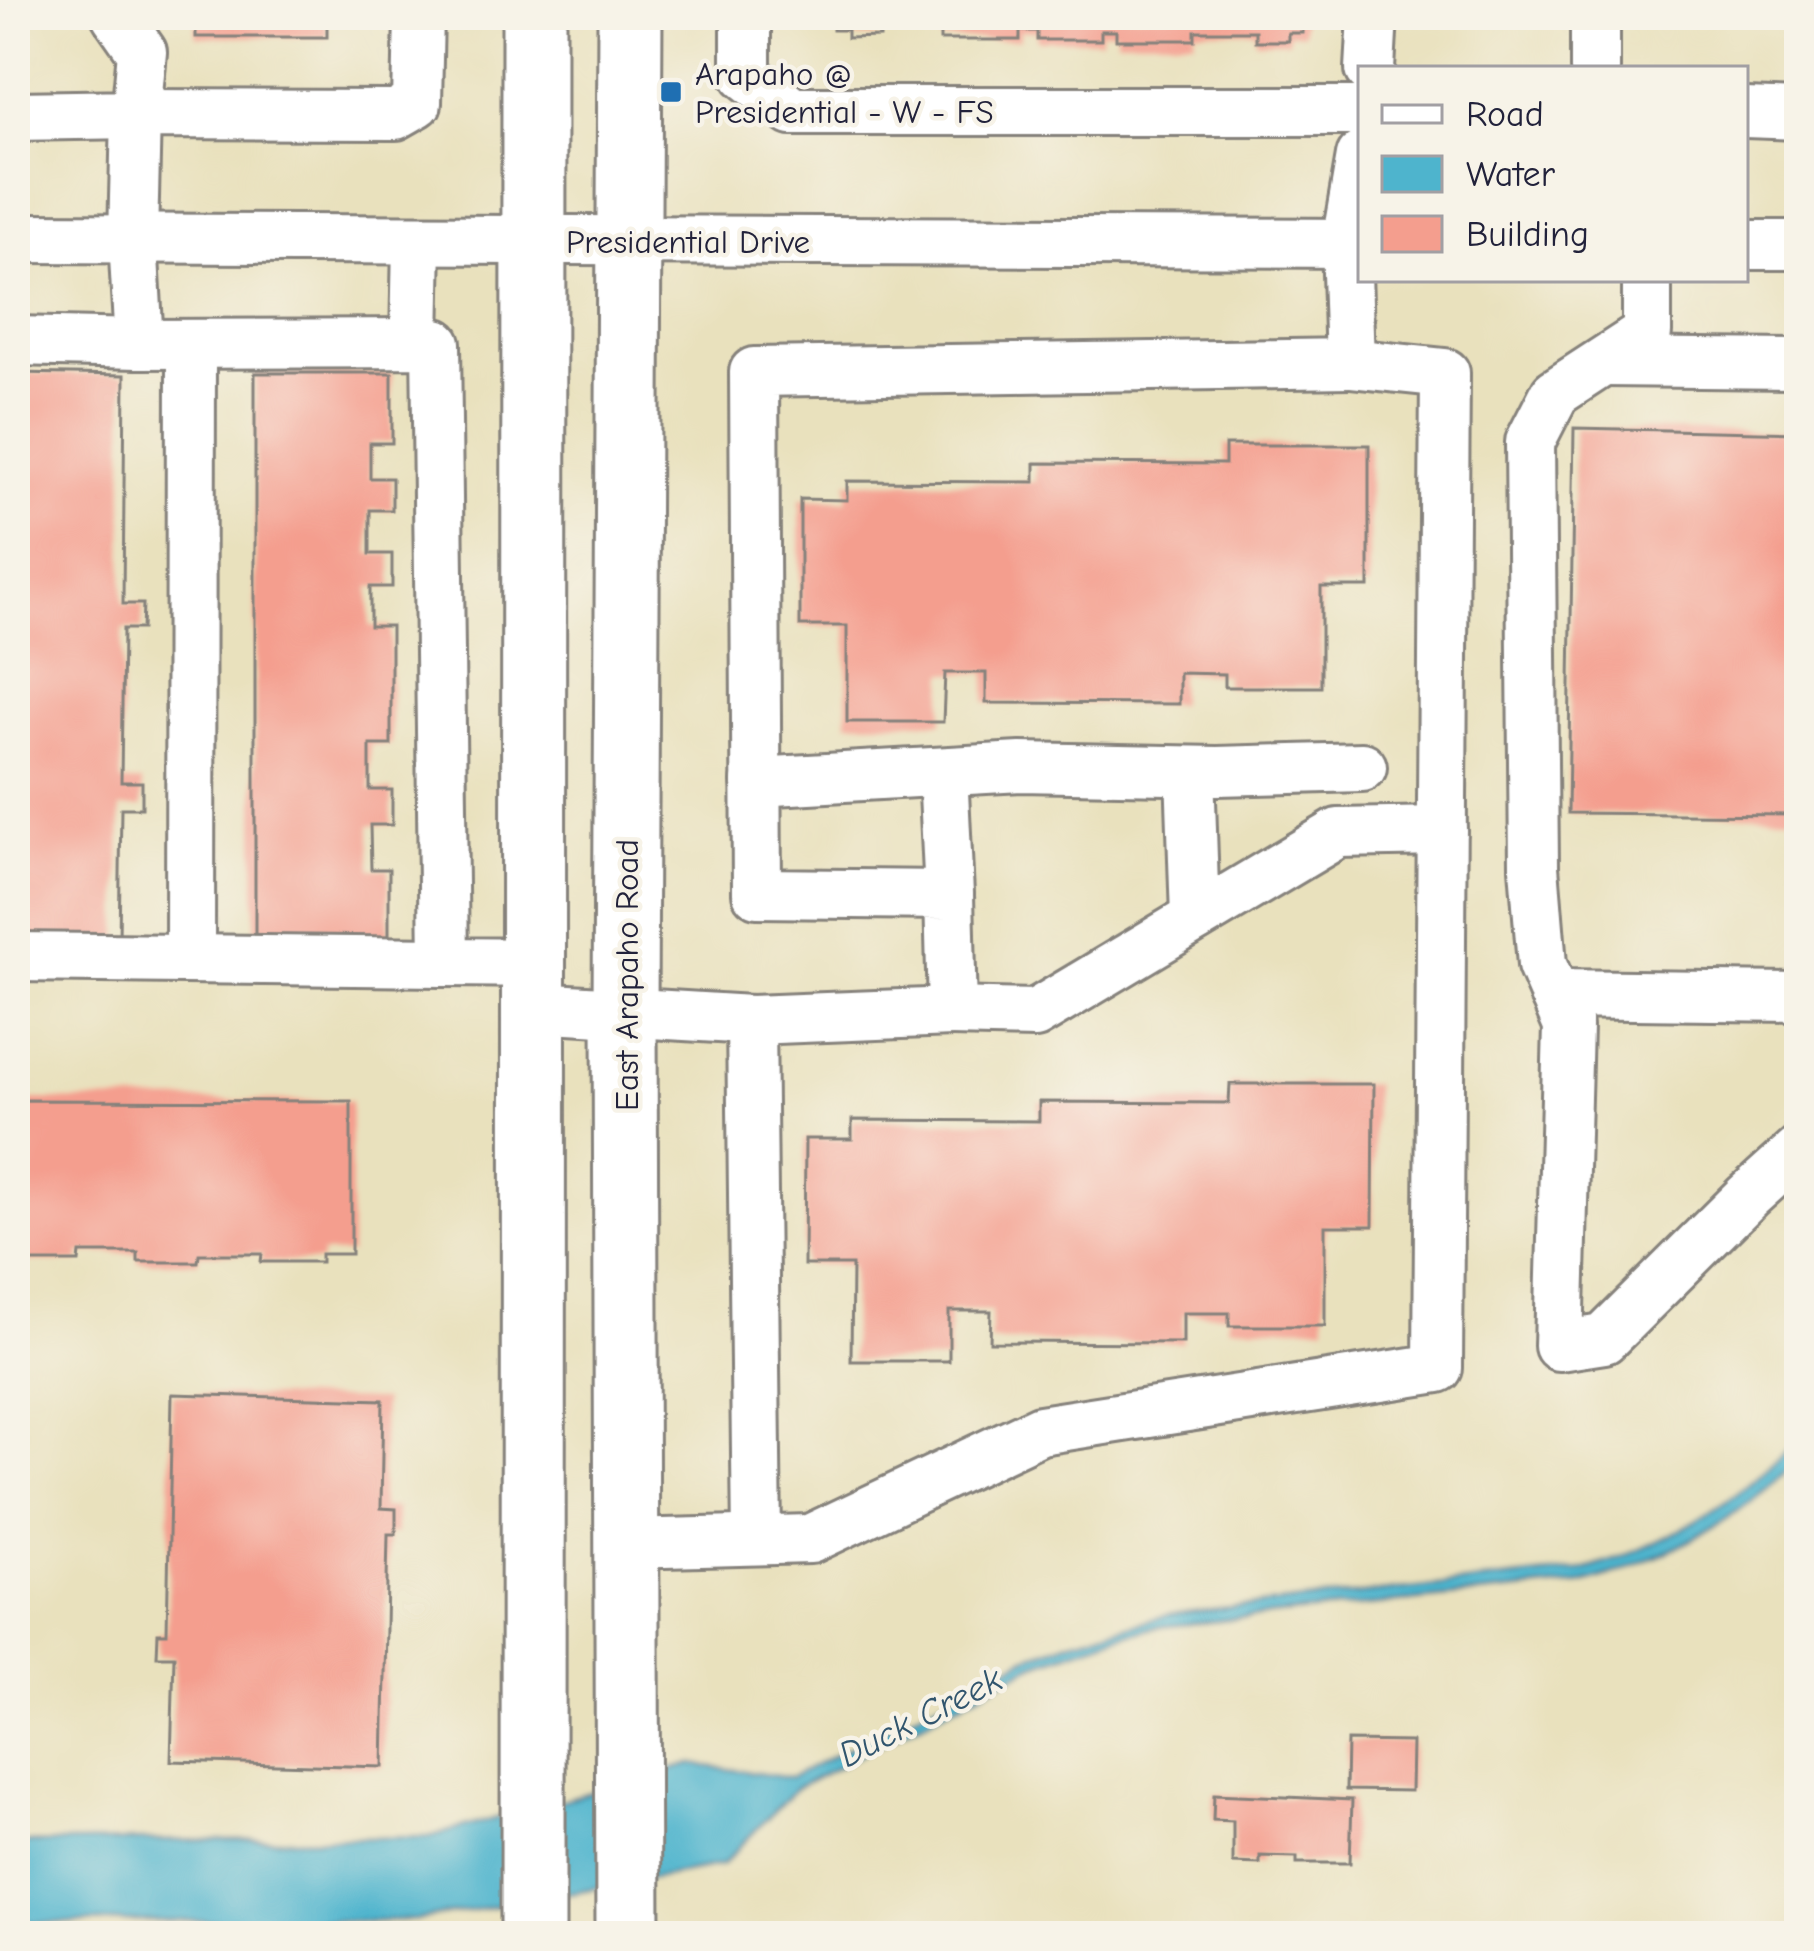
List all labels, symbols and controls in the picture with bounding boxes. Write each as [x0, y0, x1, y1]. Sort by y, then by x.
place label: Arapaho @ Presidential - W - FS [695, 55, 994, 131]
legend [1358, 66, 1748, 282]
marker: Arapaho @ Presidential - W - FS [658, 79, 684, 105]
text: Road [1466, 94, 1544, 135]
text: Water [1466, 154, 1556, 195]
text: Building [1466, 214, 1589, 255]
street label: Presidential Drive [566, 223, 810, 261]
street label: East Arapaho Road [608, 839, 646, 1111]
water label: Duck Creek [832, 1659, 1009, 1776]

